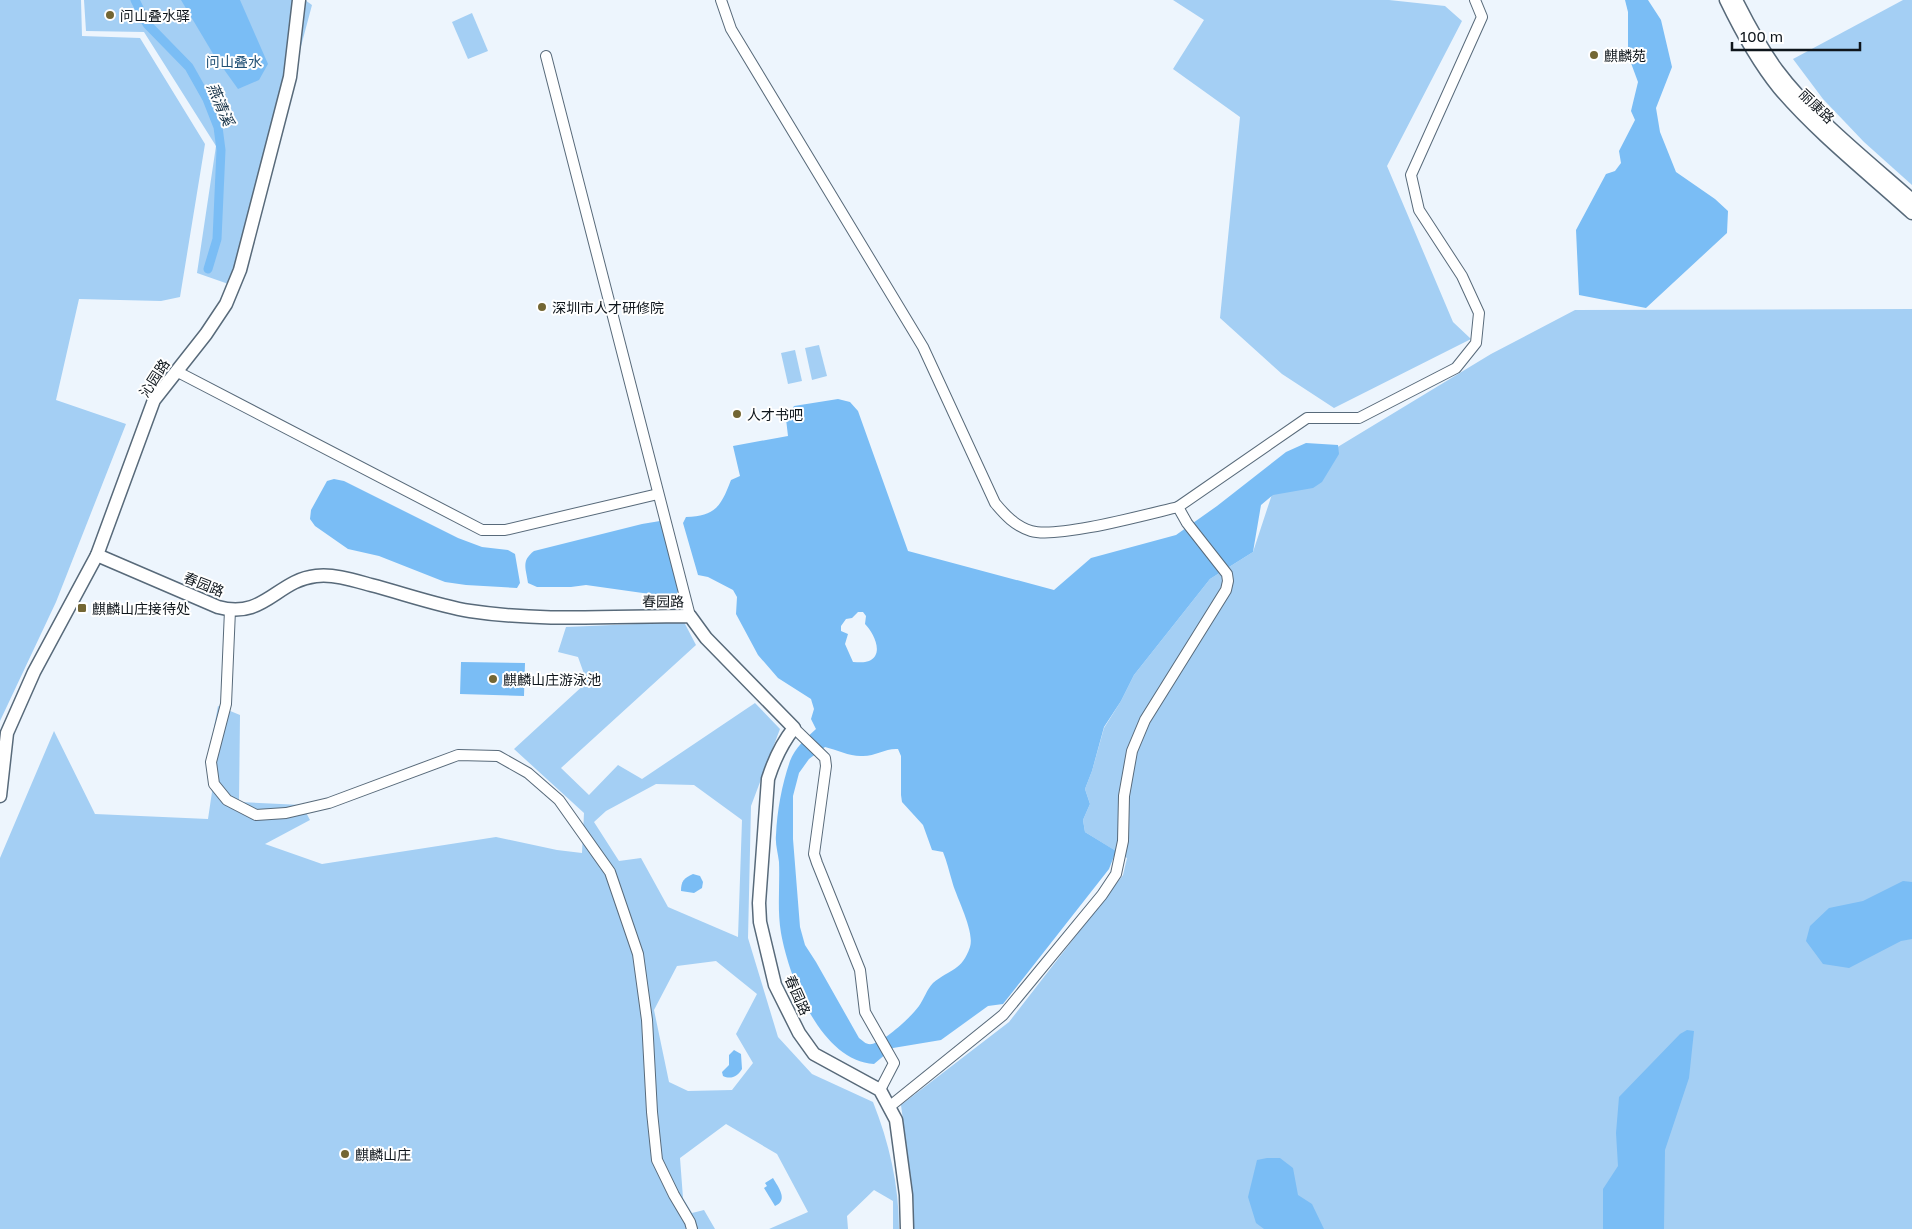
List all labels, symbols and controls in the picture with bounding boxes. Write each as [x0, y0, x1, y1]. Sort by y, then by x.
place label: 问山叠水驿 [120, 7, 190, 24]
marker: 问山叠水驿 [104, 9, 116, 21]
scale bar [1732, 20, 1860, 52]
text: 100 m [1740, 27, 1783, 45]
place label: 麒麟苑 [1604, 47, 1646, 64]
marker: 麒麟苑 [1588, 49, 1600, 61]
park label: 问山叠水 [206, 53, 262, 70]
water label: 燕清溪 [204, 80, 239, 130]
street label: 丽康路 [1796, 85, 1838, 127]
place label: 深圳市人才研修院 [552, 299, 664, 316]
marker: 深圳市人才研修院 [536, 301, 548, 313]
street label: 沁园路 [135, 356, 173, 400]
place label: 人才书吧 [747, 406, 803, 423]
marker: 人才书吧 [731, 408, 743, 420]
street label: 春园路 [181, 568, 227, 600]
street label: 春园路 [642, 592, 684, 610]
place label: 麒麟山庄接待处 [92, 600, 190, 617]
marker: 麒麟山庄接待处 [76, 602, 88, 614]
place label: 麒麟山庄游泳池 [503, 671, 601, 688]
marker: 麒麟山庄游泳池 [487, 673, 499, 685]
street label: 春园路 [782, 972, 814, 1018]
place label: 麒麟山庄 [355, 1146, 411, 1163]
marker: 麒麟山庄 [339, 1148, 351, 1160]

